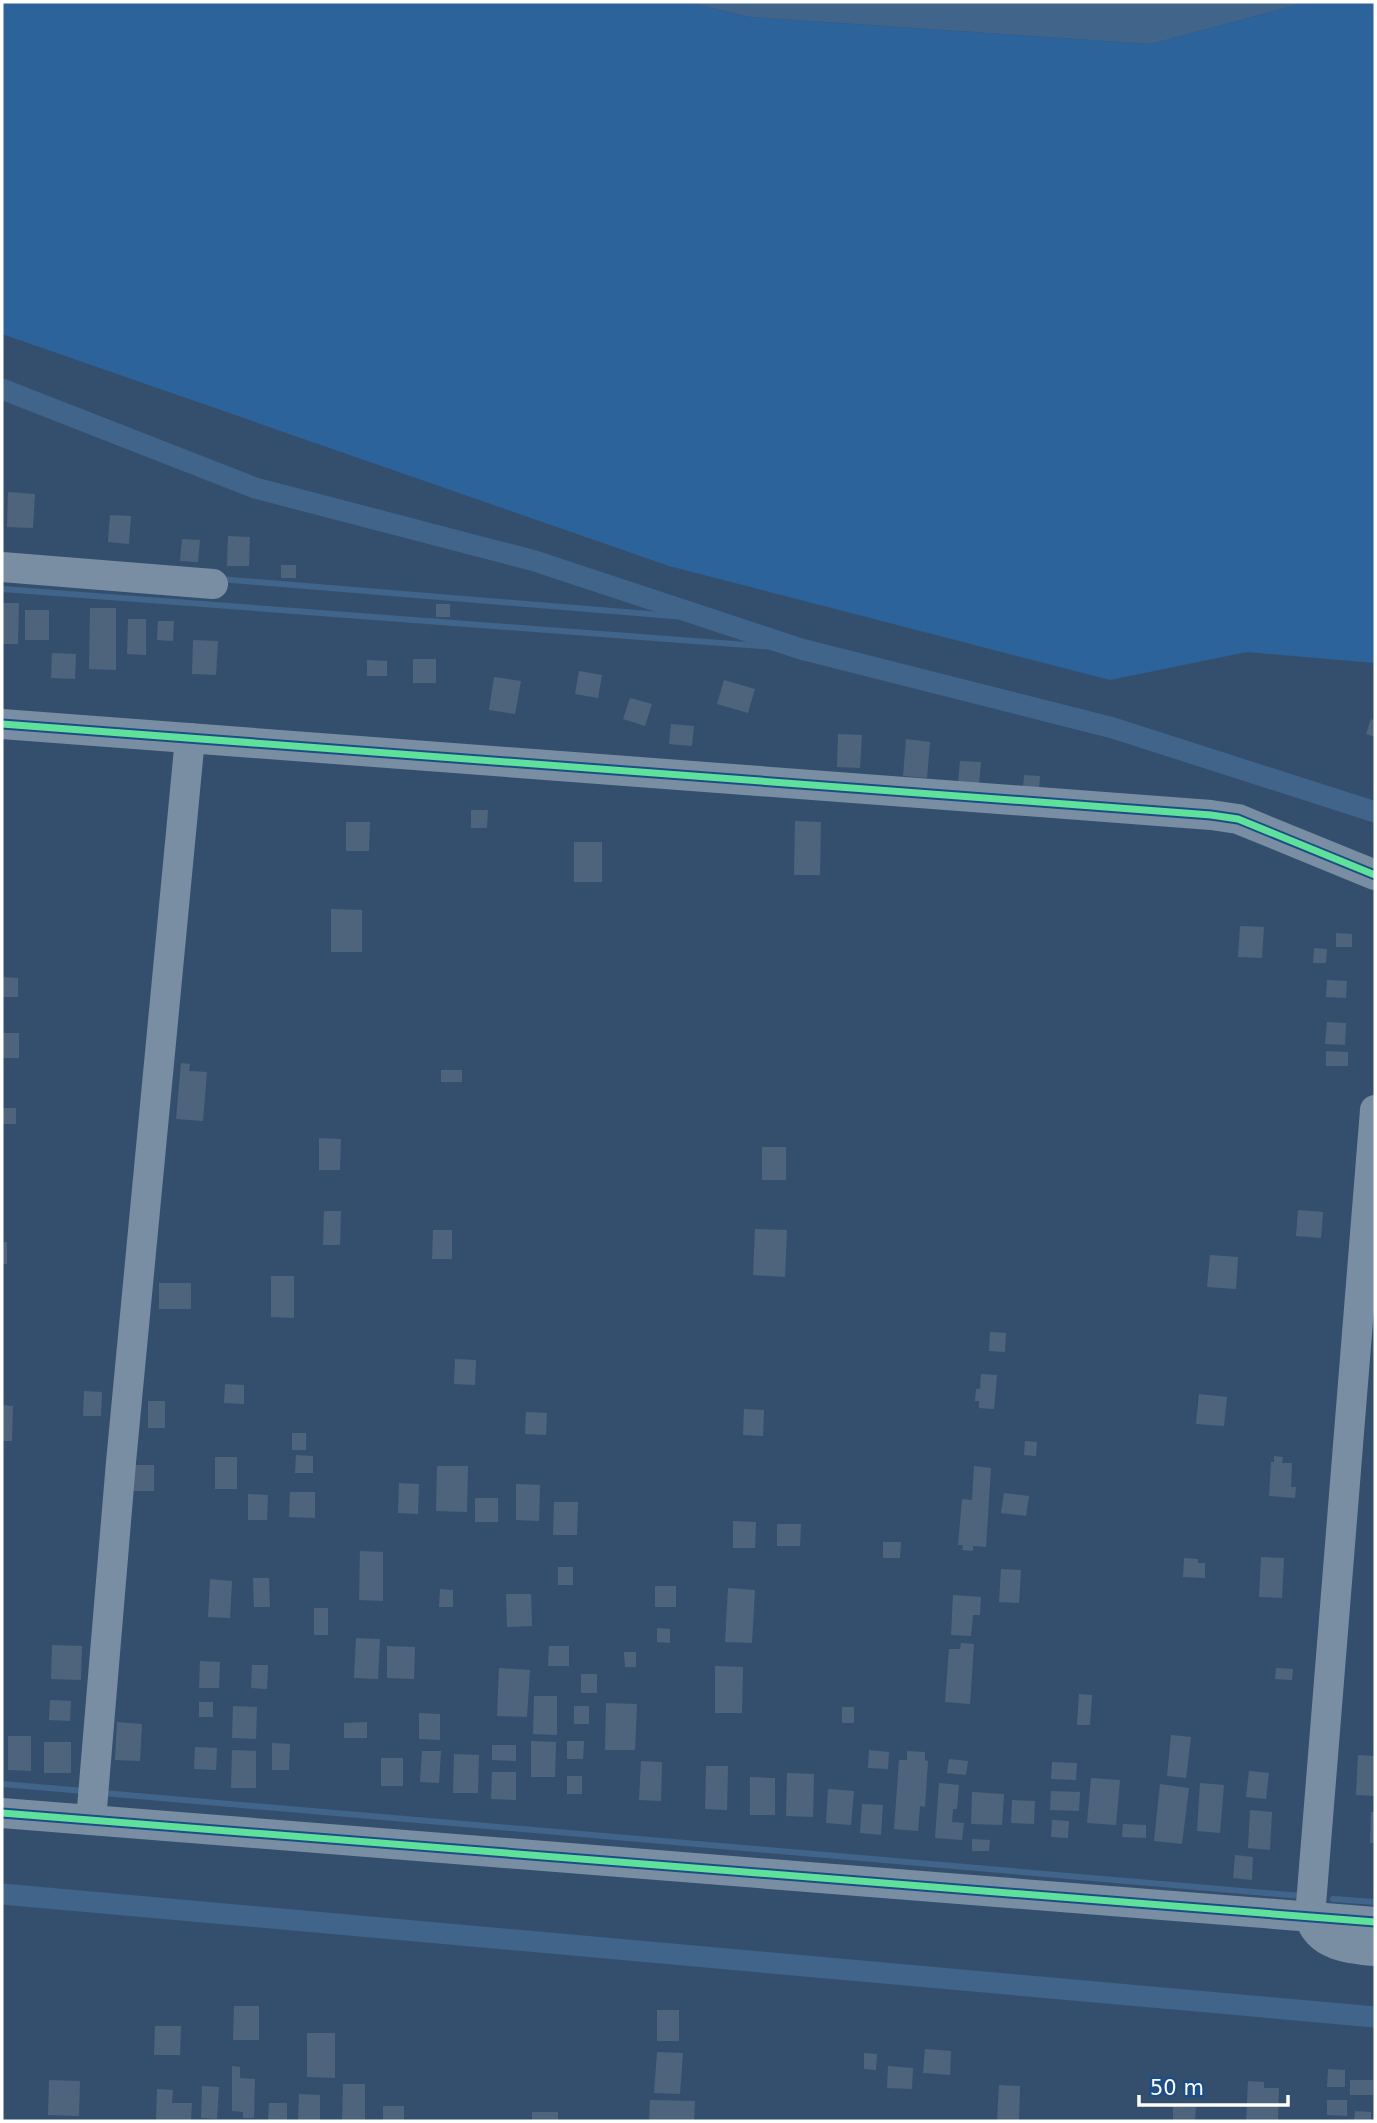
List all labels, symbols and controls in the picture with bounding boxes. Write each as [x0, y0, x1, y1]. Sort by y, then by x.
scale bar [1139, 2064, 1288, 2108]
text: 50 m [1150, 2076, 1204, 2100]

